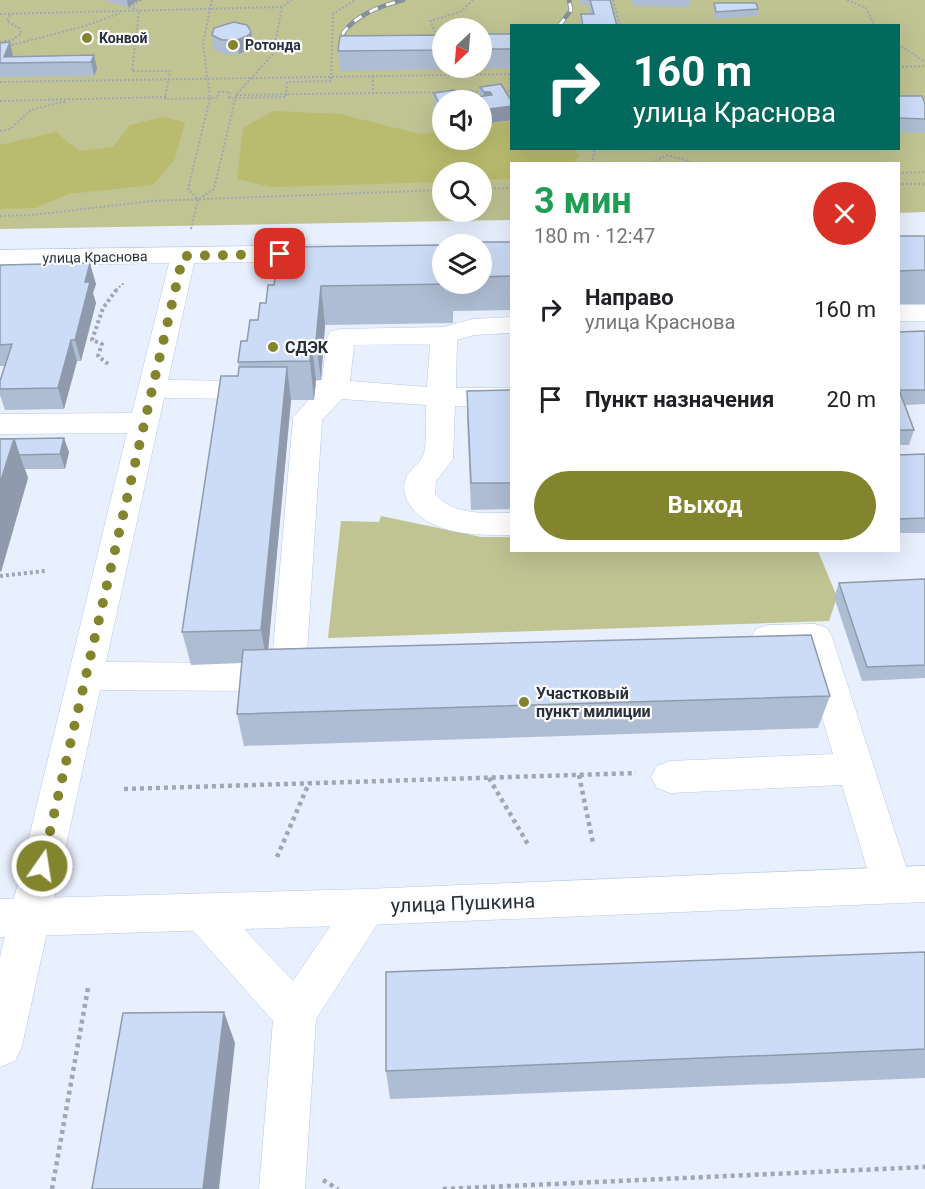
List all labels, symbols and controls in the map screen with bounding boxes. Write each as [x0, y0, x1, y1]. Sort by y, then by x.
north arrow [432, 18, 492, 78]
map controls [432, 18, 492, 294]
place label: Конвой [99, 30, 147, 46]
marker: Конвой [80, 31, 94, 45]
place label: Ротонда [245, 37, 301, 53]
marker: Ротонда [226, 38, 240, 52]
text: 160 m [633, 47, 752, 96]
icon: right [534, 48, 612, 126]
button: sound [432, 90, 492, 150]
text: улица Краснова [633, 97, 836, 129]
button: search [432, 162, 492, 222]
text: 3 мин [534, 180, 632, 222]
button: close [813, 182, 876, 245]
text: 180 m · 12:47 [534, 224, 655, 248]
pin [254, 228, 305, 279]
button: layers [432, 234, 492, 294]
icon: arrive [263, 237, 296, 270]
street label: улица Краснова [42, 248, 148, 266]
text: Направо [585, 285, 674, 310]
icon: right [534, 293, 567, 326]
text: 160 m [814, 297, 876, 322]
text: улица Краснова [585, 310, 735, 334]
place label: СДЭК [285, 338, 329, 357]
marker: СДЭК [266, 340, 280, 354]
icon: arrive [534, 383, 567, 416]
text: Пункт назначения [585, 387, 774, 412]
text: 20 m [827, 387, 876, 412]
button: Выход [534, 471, 876, 540]
place label: Участковый пункт милиции [536, 684, 651, 721]
marker: Участковый пункт милиции [517, 695, 531, 709]
position arrow [10, 834, 74, 898]
street label: улица Пушкина [390, 888, 536, 918]

